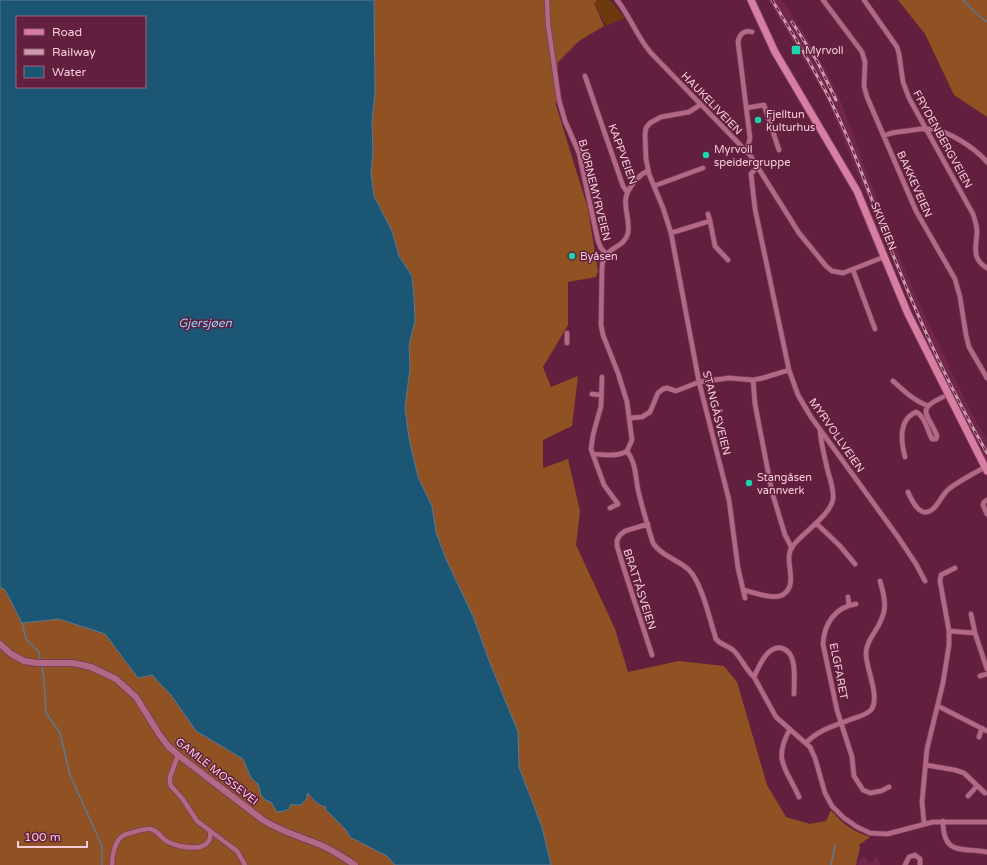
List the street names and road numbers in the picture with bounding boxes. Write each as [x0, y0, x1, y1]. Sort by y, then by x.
street label: HAUKELIVEIEN [678, 69, 745, 137]
street label: FRYDENBERGVEIEN [910, 88, 975, 191]
street label: KAPPVEIEN [606, 122, 640, 186]
street label: BJØRNEMYRVEIEN [576, 138, 613, 242]
street label: BAKKEVEIEN [894, 149, 935, 219]
street label: SKIVEIEN [868, 200, 899, 252]
street label: STANGÅSVEIEN [700, 369, 734, 457]
street label: MYRVOLLVEIEN [806, 396, 867, 475]
street label: BRATTÅSVEIEN [620, 547, 660, 631]
street label: ELGFARET [827, 642, 850, 701]
street label: GAMLE MOSSEVEI [173, 735, 261, 808]

